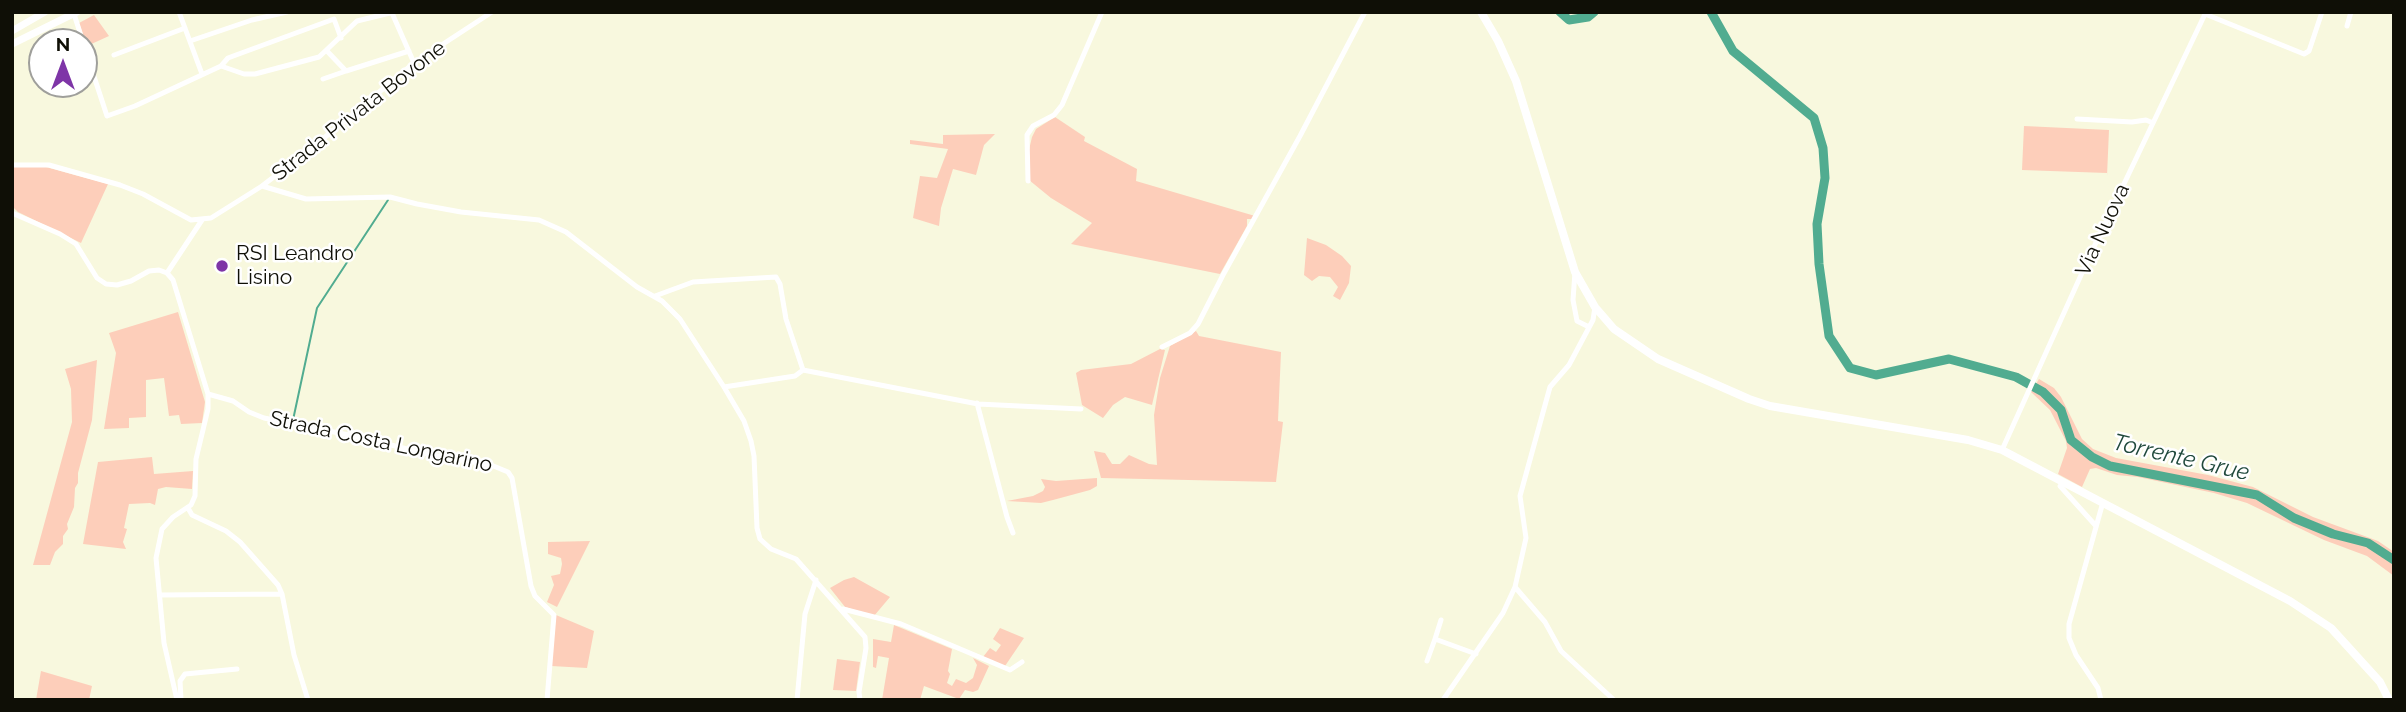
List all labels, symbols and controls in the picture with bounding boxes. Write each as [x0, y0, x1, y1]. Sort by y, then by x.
north arrow [28, 28, 98, 98]
text: N [56, 33, 70, 55]
street label: Strada Privata Bovone [267, 35, 451, 187]
street label: Via Nuova [2071, 180, 2135, 280]
place label: RSI Leandro Lisino [236, 241, 354, 291]
marker: RSI Leandro Lisino [214, 258, 230, 274]
street label: Strada Costa Longarino [267, 406, 495, 478]
water label: Torrente Grue [2110, 429, 2252, 487]

